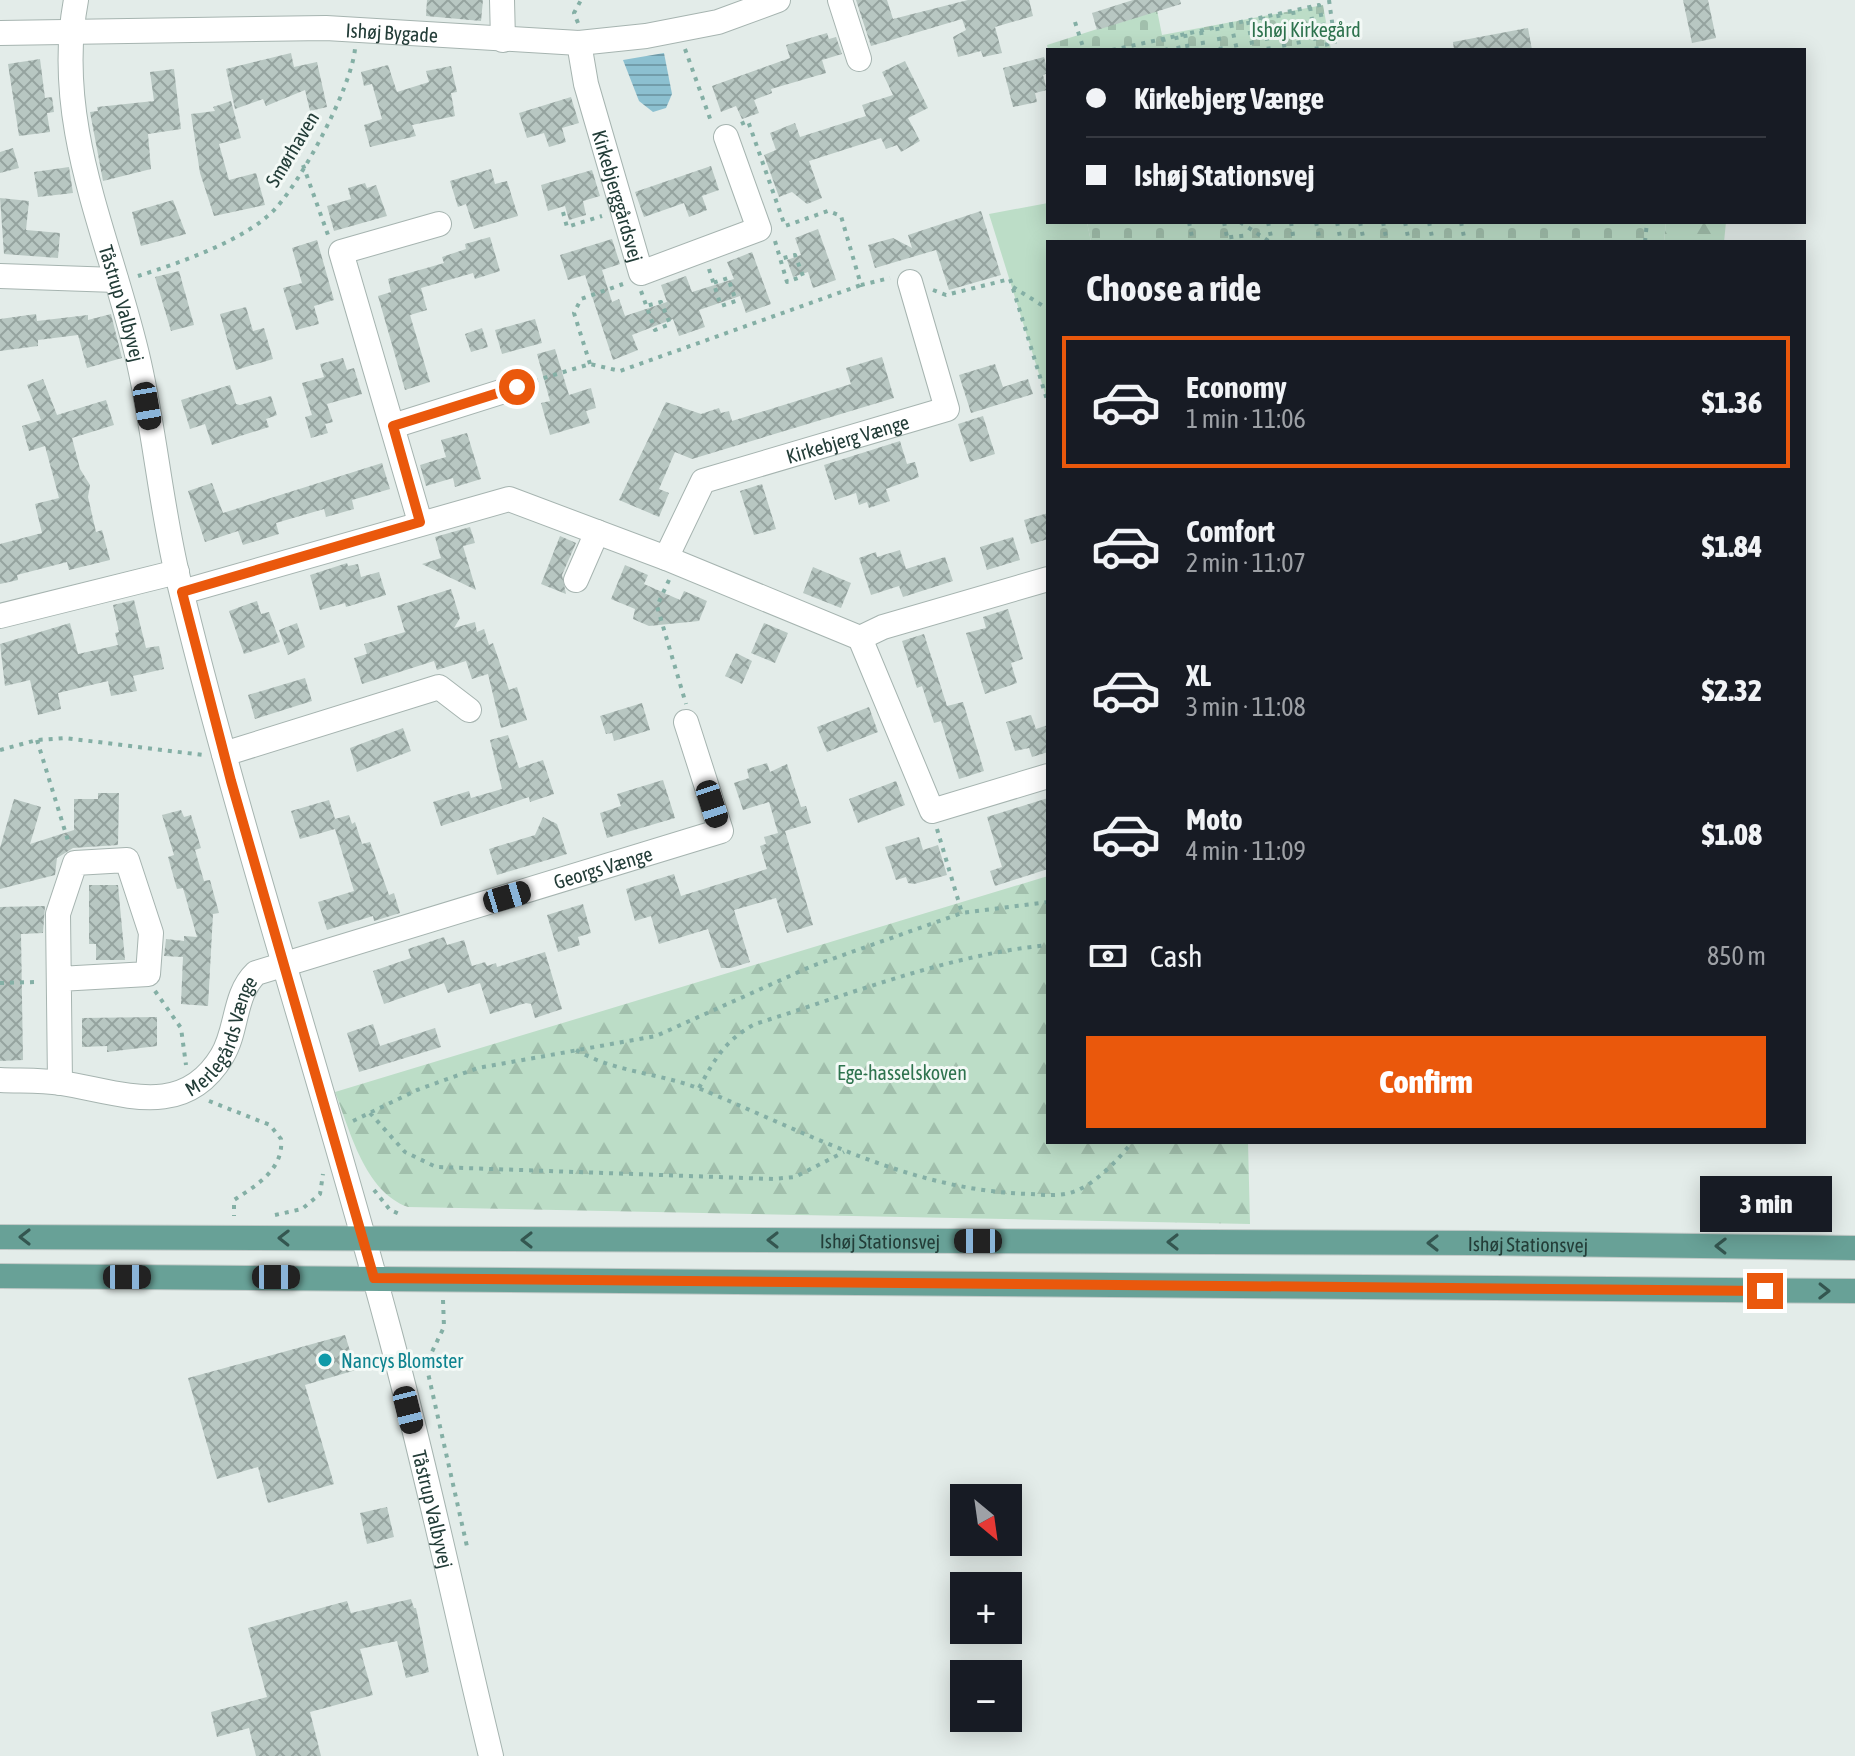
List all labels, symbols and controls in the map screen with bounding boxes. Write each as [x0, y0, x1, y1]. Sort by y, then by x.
street label: Ishøj Bygade [345, 18, 439, 46]
park label: Ishøj Kirkegård [1251, 18, 1361, 41]
text: Kirkebjerg Vænge [1134, 81, 1324, 115]
street label: Smørhaven [261, 107, 323, 191]
street label: Kirkebjerggårdsvej [588, 127, 649, 264]
text: Ishøj Stationsvej [1134, 158, 1314, 192]
street label: Tåstrup Valbyvej [95, 242, 150, 364]
text: Choose a ride [1086, 267, 1261, 309]
icon: car [1090, 366, 1162, 438]
route start [499, 369, 535, 405]
text: Economy [1186, 370, 1287, 404]
car [131, 380, 163, 432]
text: $1.36 [1702, 385, 1762, 419]
text: 1 min · 11:06 [1186, 404, 1306, 434]
street label: Kirkebjerg Vænge [783, 409, 912, 467]
icon: car [1090, 510, 1162, 582]
text: Comfort [1186, 514, 1275, 548]
text: $1.84 [1702, 529, 1762, 563]
text: 2 min · 11:07 [1186, 548, 1306, 578]
icon: car [1090, 654, 1162, 726]
text: XL [1186, 658, 1211, 692]
text: $2.32 [1702, 673, 1762, 707]
text: 3 min · 11:08 [1186, 692, 1306, 722]
car [693, 777, 731, 831]
icon: car [1090, 798, 1162, 870]
text: Moto [1186, 802, 1243, 836]
text: $1.08 [1702, 817, 1762, 851]
text: 4 min · 11:09 [1186, 836, 1306, 866]
street label: Georgs Vænge [551, 841, 655, 893]
car [481, 879, 533, 915]
icon: cash [1086, 934, 1130, 978]
text: Cash [1150, 939, 1203, 973]
text: 850 m [1707, 941, 1766, 971]
street label: Merlegårds Vænge [181, 971, 261, 1100]
button: Confirm [1086, 1036, 1766, 1128]
park label: Ege-hasselskoven [837, 1061, 967, 1084]
callout: 3 min [1699, 1175, 1831, 1231]
text: 3 min [1739, 1189, 1793, 1219]
one-way arrow [18, 1228, 31, 1246]
street label: Ishøj Stationsvej [820, 1229, 940, 1252]
car [954, 1229, 1002, 1253]
one-way arrow [277, 1230, 290, 1247]
one-way arrow [520, 1231, 533, 1249]
one-way arrow [766, 1231, 779, 1249]
street label: Ishøj Stationsvej [1468, 1231, 1588, 1256]
one-way arrow [1166, 1233, 1179, 1251]
one-way arrow [1426, 1234, 1439, 1252]
one-way arrow [1714, 1237, 1727, 1255]
car [103, 1265, 151, 1289]
car [252, 1265, 300, 1289]
route end [1747, 1273, 1783, 1309]
one-way arrow [1818, 1282, 1831, 1300]
place label: Nancys Blomster [341, 1349, 464, 1372]
marker: Nancys Blomster [316, 1351, 334, 1369]
car [391, 1384, 425, 1436]
street label: Tåstrup Valbyvej [408, 1448, 458, 1570]
north arrow [950, 1484, 1022, 1556]
map controls [950, 1484, 1022, 1732]
button: + [950, 1572, 1022, 1644]
button: − [950, 1660, 1022, 1732]

